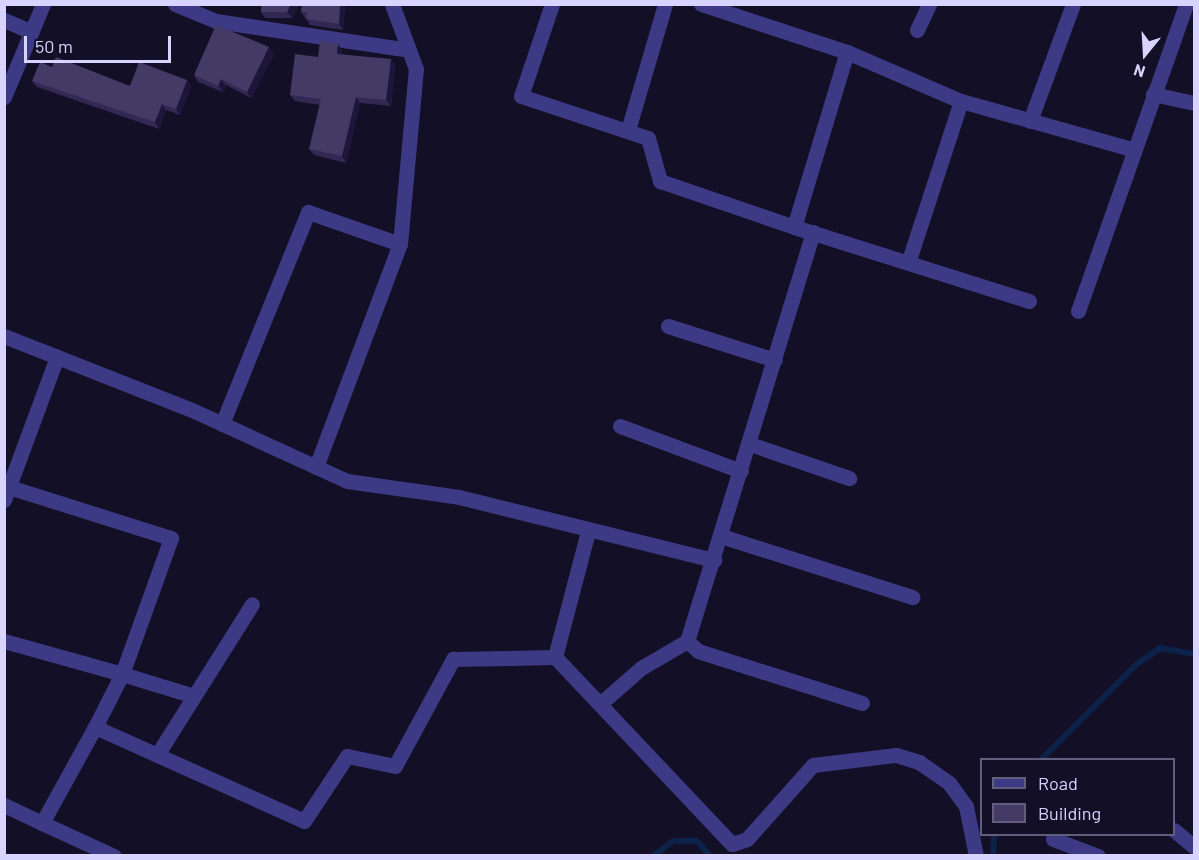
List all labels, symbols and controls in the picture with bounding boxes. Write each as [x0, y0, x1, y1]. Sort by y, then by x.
scale bar [27, 24, 174, 62]
north arrow [1115, 24, 1175, 84]
text: 50 m [35, 35, 73, 57]
text: N [1131, 61, 1147, 82]
legend [980, 758, 1175, 836]
text: Road [1038, 772, 1078, 794]
text: Building [1038, 802, 1101, 824]

